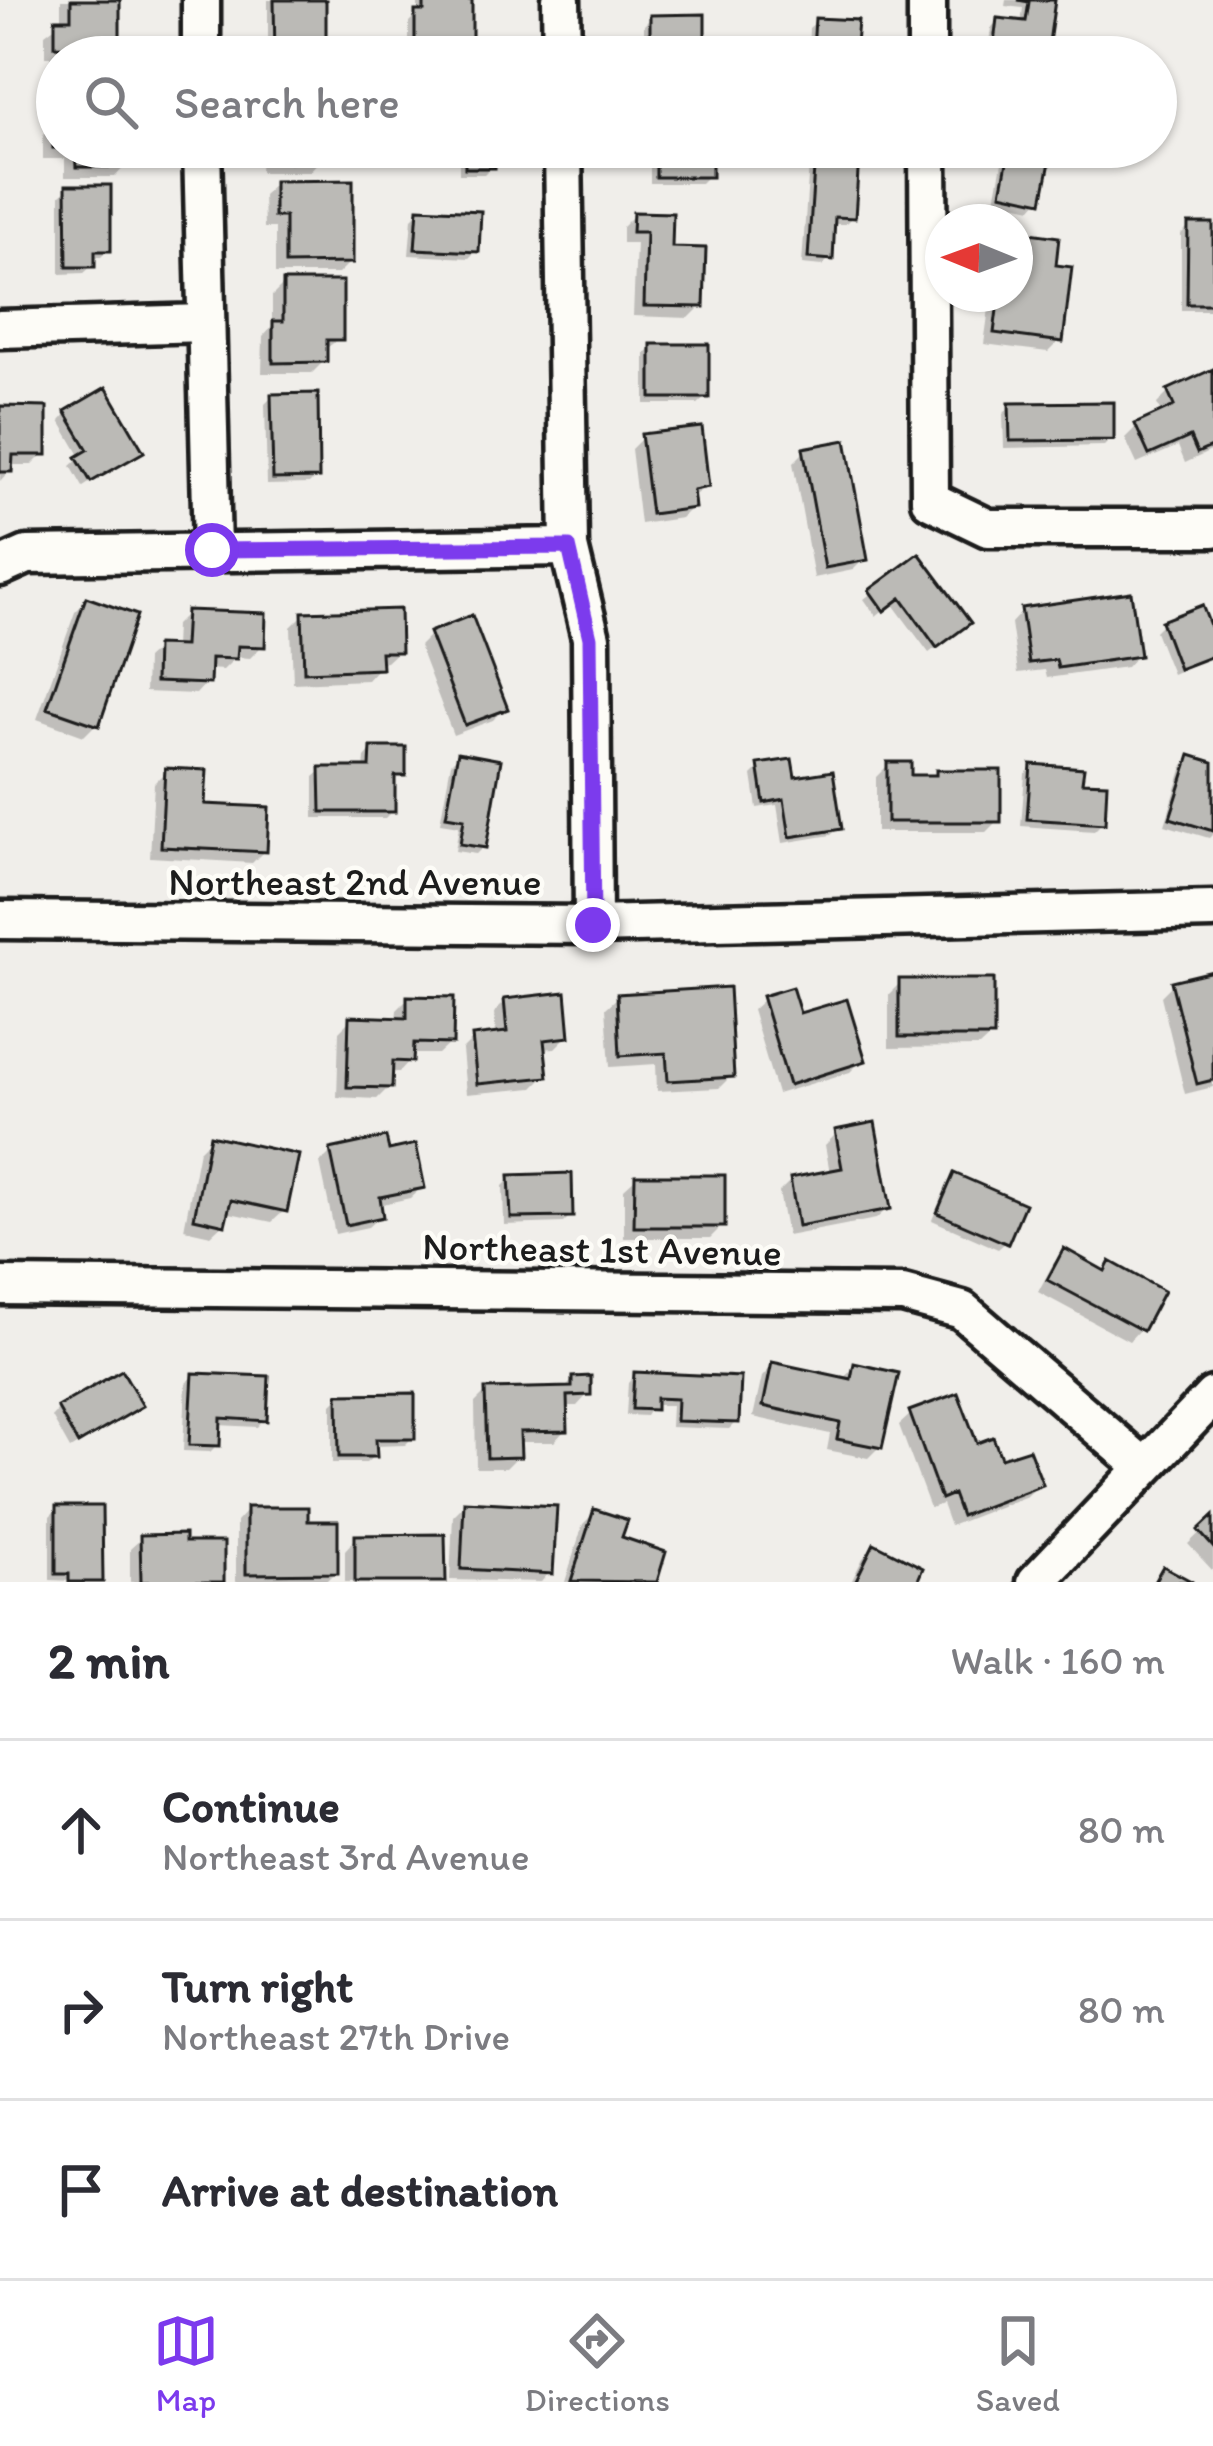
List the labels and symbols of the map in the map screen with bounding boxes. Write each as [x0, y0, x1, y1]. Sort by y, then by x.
north arrow [925, 204, 1033, 312]
route start [185, 523, 239, 577]
street label: Northeast 2nd Avenue [168, 858, 542, 905]
route end [566, 898, 620, 952]
street label: Northeast 1st Avenue [422, 1222, 782, 1276]

